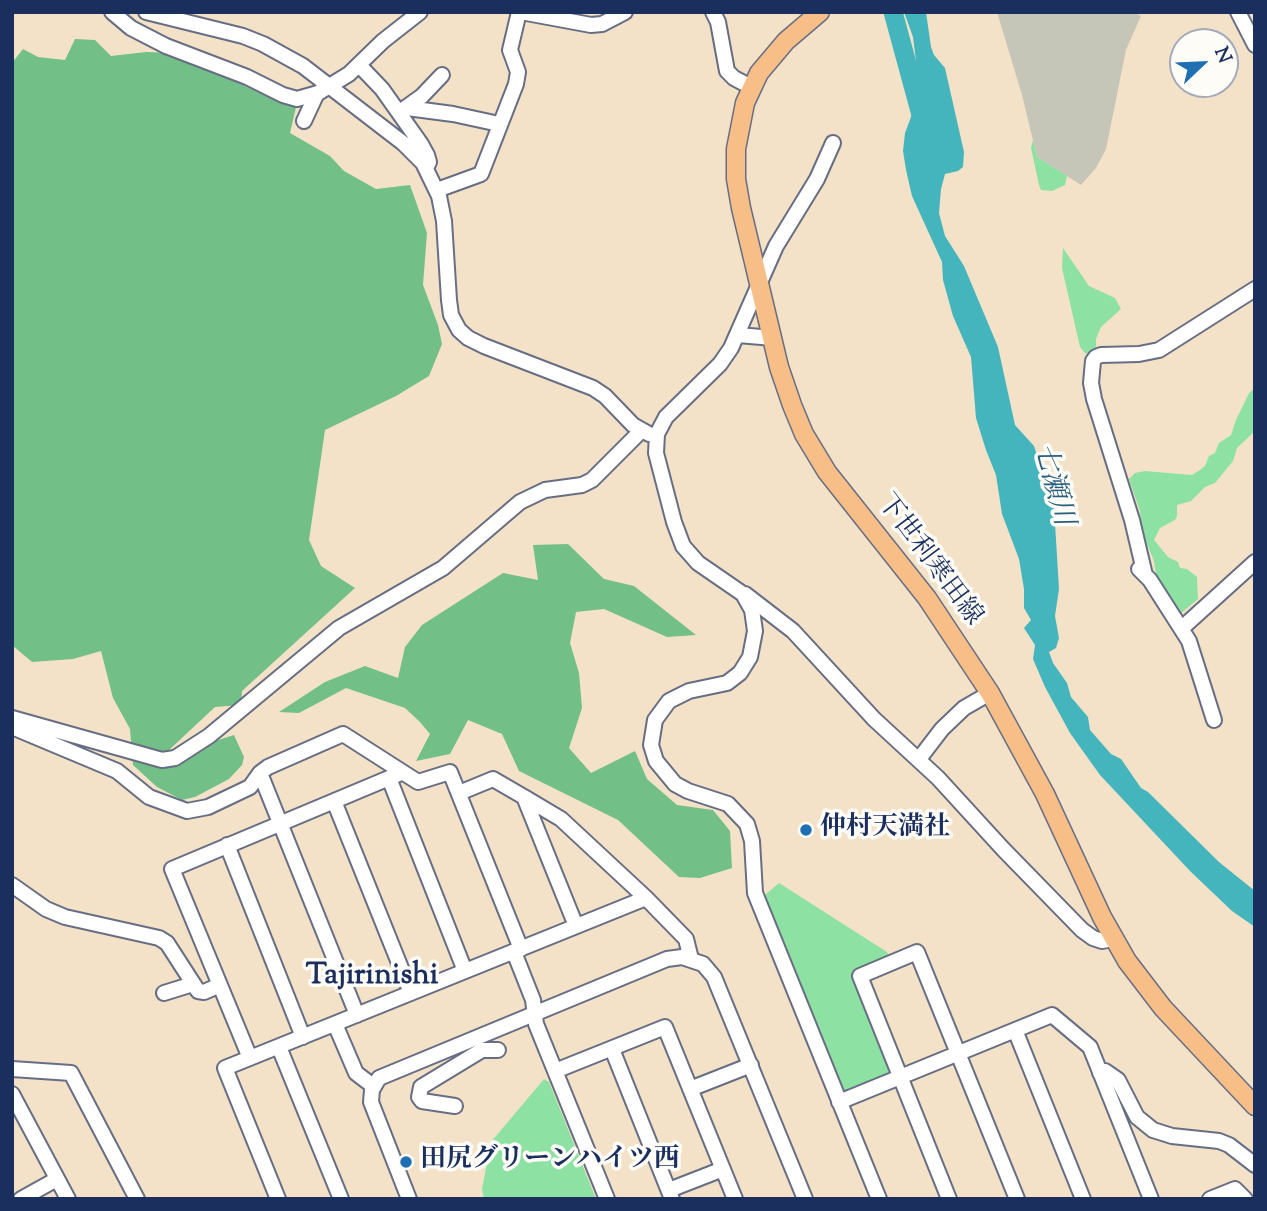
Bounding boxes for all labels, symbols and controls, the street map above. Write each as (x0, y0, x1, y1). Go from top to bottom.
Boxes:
north arrow (1169, 28, 1239, 98)
text: N (1207, 43, 1237, 68)
water label: 七瀬川 (1024, 440, 1078, 530)
street label: 下世利寒田線 (869, 489, 987, 633)
place label: 仲村天満社 (820, 814, 950, 846)
marker: 仲村天満社 (798, 822, 814, 838)
district label: Tajirinishi (306, 960, 438, 996)
place label: 田尻グリーンハイツ西 (420, 1146, 680, 1178)
marker: 田尻グリーンハイツ西 (398, 1154, 414, 1170)

